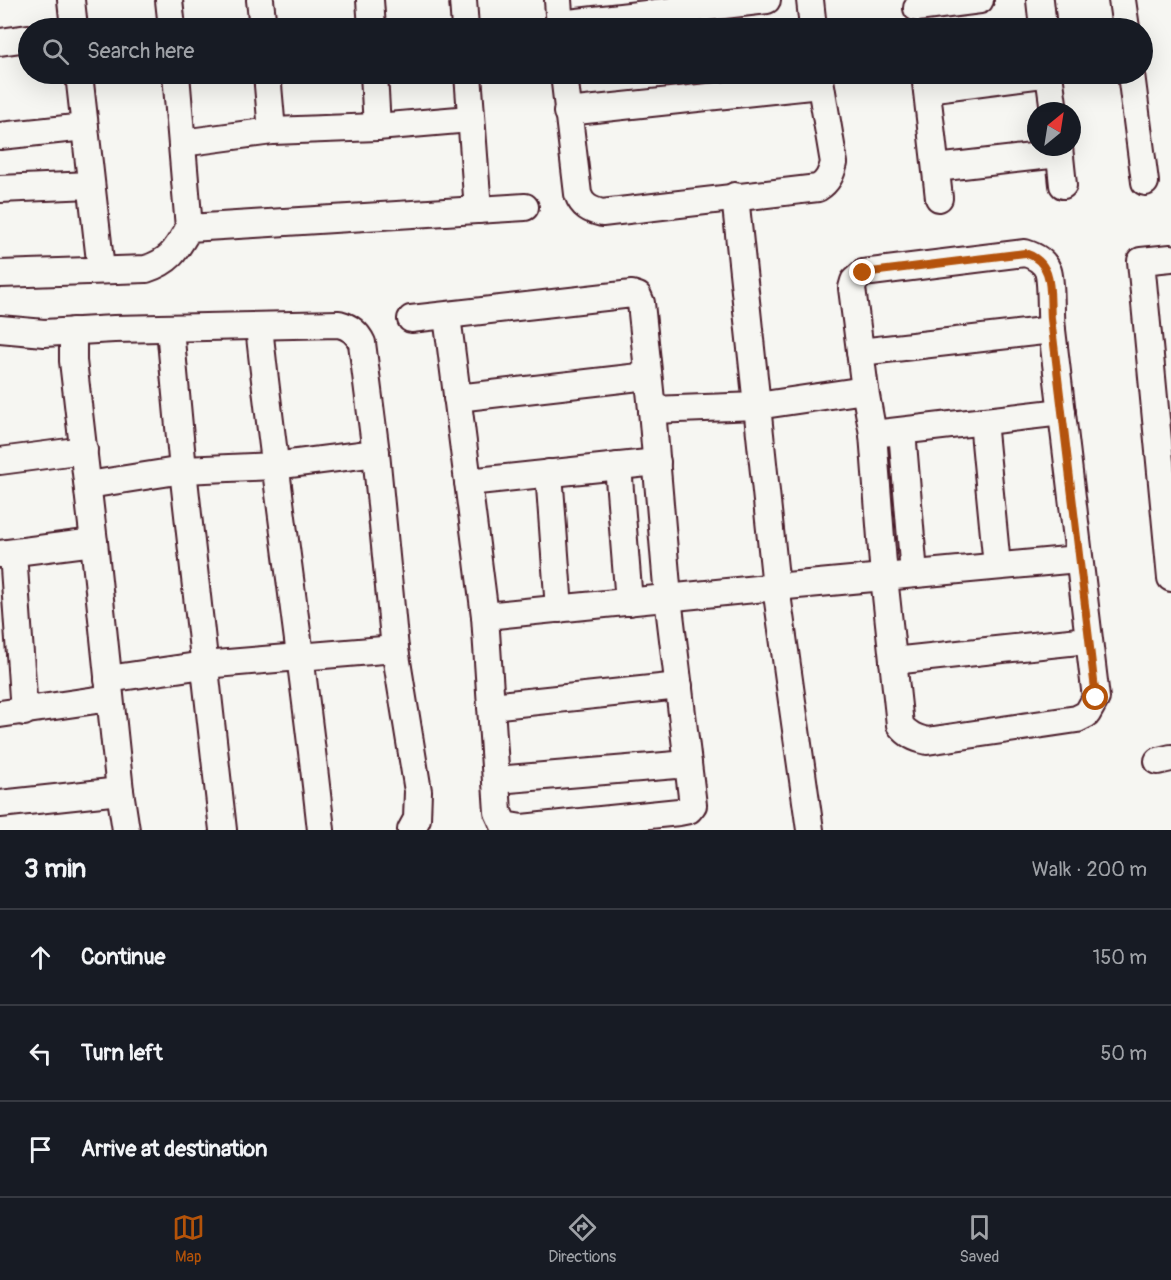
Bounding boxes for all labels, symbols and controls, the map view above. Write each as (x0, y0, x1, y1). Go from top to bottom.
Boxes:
search box (18, 18, 1153, 84)
icon: search (39, 35, 72, 68)
text: Search here (87, 37, 194, 65)
north arrow (1027, 102, 1081, 156)
route end (849, 259, 875, 285)
route start (1082, 684, 1108, 710)
text: 3 min (24, 853, 86, 885)
text: Walk · 200 m (1032, 857, 1147, 882)
icon: ahead (24, 941, 57, 974)
text: Continue (81, 943, 165, 971)
text: 150 m (1093, 945, 1147, 970)
icon: left (24, 1037, 57, 1070)
text: Turn left (81, 1039, 163, 1067)
text: 50 m (1100, 1041, 1147, 1066)
icon: arrive (24, 1133, 57, 1166)
text: Arrive at destination (81, 1135, 267, 1163)
tab: Map (172, 1211, 205, 1267)
tab: Directions (548, 1211, 616, 1267)
tab: Saved (960, 1211, 999, 1267)

